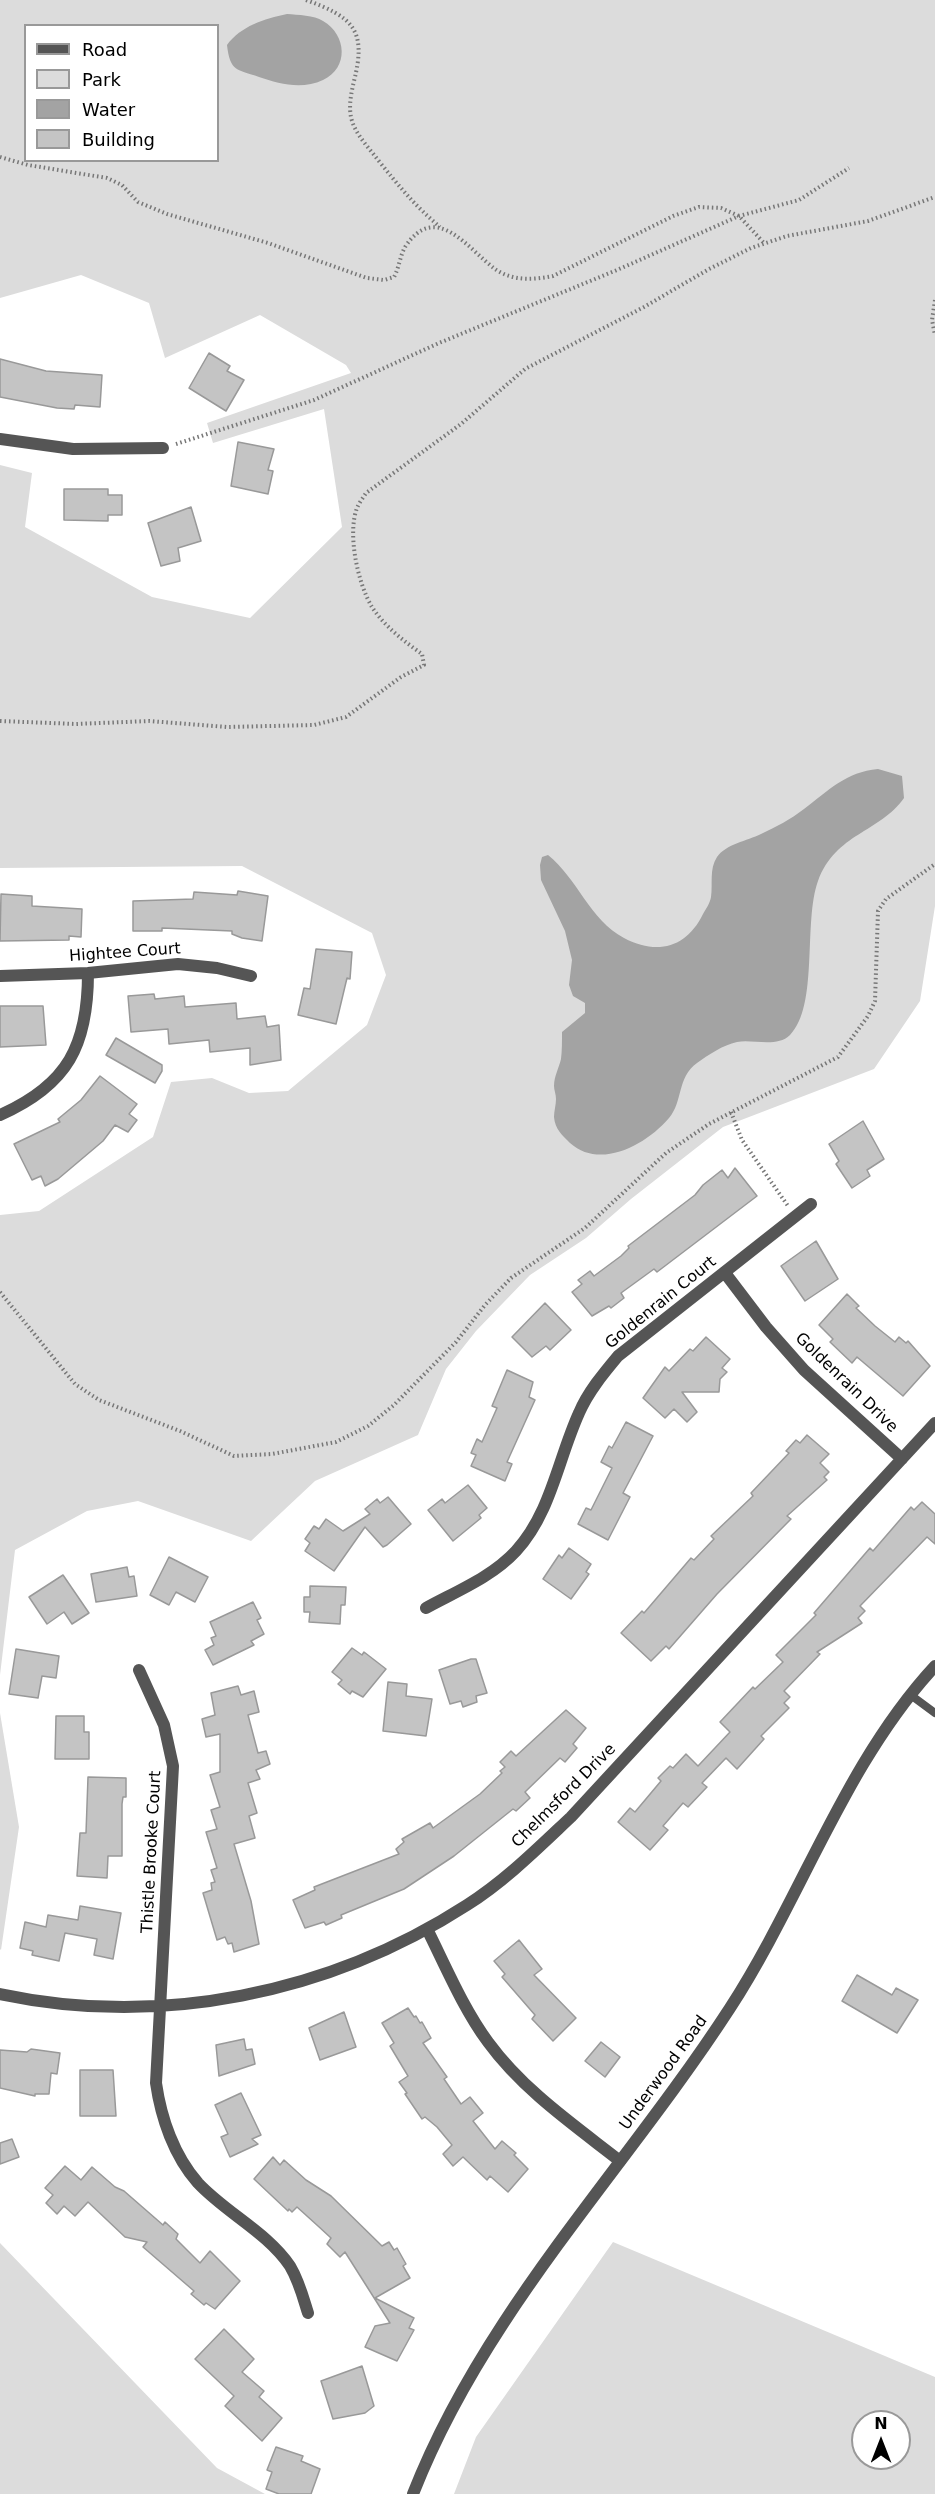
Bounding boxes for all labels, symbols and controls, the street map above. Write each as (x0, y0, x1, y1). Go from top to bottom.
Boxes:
legend (24, 24, 219, 162)
text: Road (82, 39, 127, 60)
text: Park (82, 69, 121, 90)
text: Water (82, 99, 135, 120)
text: Building (82, 129, 155, 150)
street label: Hightee Court (69, 940, 181, 966)
street label: Goldenrain Court (602, 1252, 720, 1354)
street label: Goldenrain Drive (791, 1329, 901, 1437)
street label: Chelmsford Drive (508, 1740, 620, 1852)
street label: Thistle Brooke Court (138, 1770, 166, 1934)
street label: Underwood Road (616, 2012, 712, 2134)
north arrow (851, 2410, 911, 2470)
text: N (874, 2414, 888, 2433)

